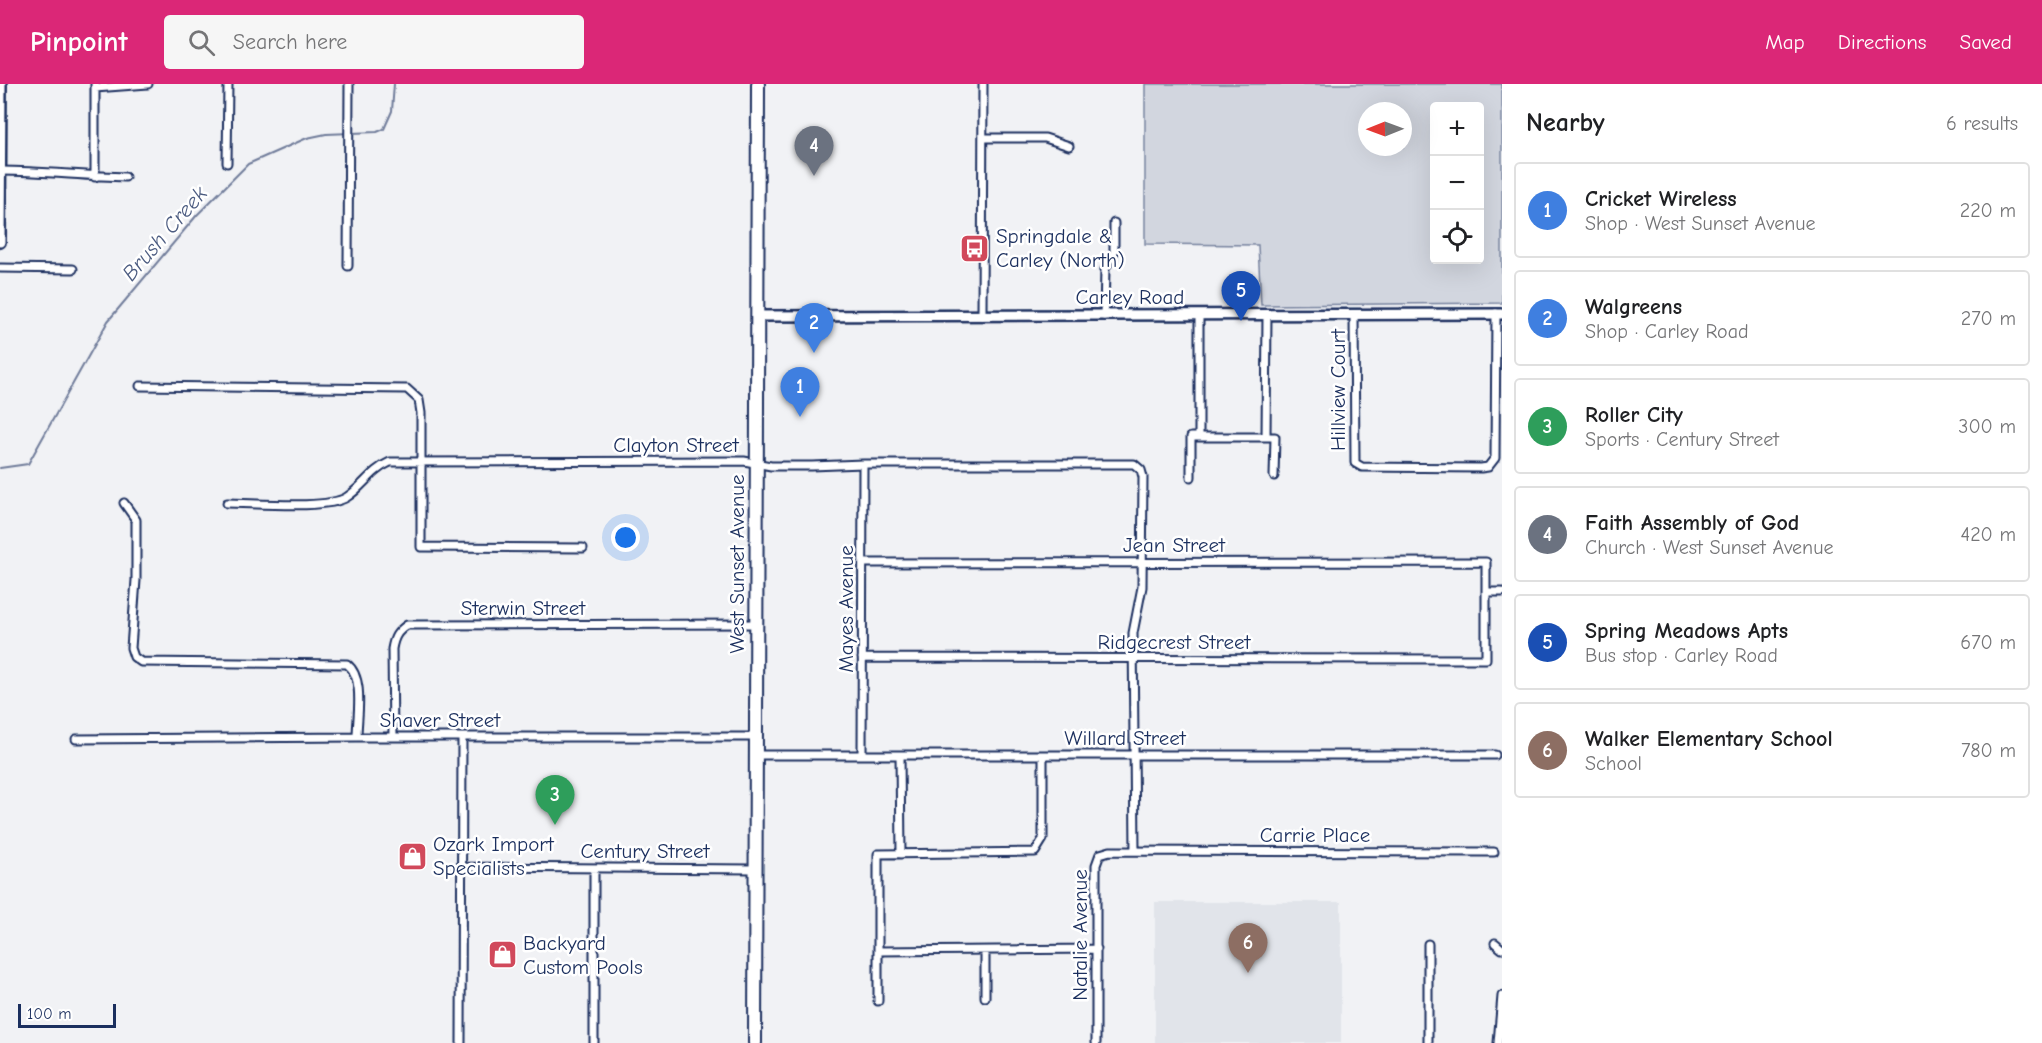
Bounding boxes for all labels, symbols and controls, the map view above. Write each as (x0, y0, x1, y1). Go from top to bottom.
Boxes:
search box (164, 15, 584, 69)
text: Pinpoint (30, 26, 128, 58)
icon: search (185, 26, 218, 59)
text: Search here (233, 29, 347, 55)
text: Map (1765, 30, 1805, 54)
text: Directions (1838, 30, 1927, 54)
text: Saved (1960, 30, 2012, 54)
north arrow (1358, 102, 1412, 156)
map controls (1430, 102, 1484, 264)
button: + (1430, 102, 1484, 156)
text: Nearby (1526, 108, 1605, 138)
text: 6 results (1946, 112, 2018, 135)
pin: 4 (794, 126, 834, 176)
button: − (1430, 156, 1484, 210)
water label: Brush Creek (117, 181, 213, 286)
text: Cricket Wireless (1585, 186, 1737, 212)
text: 1 (1544, 199, 1551, 222)
text: 220 m (1960, 199, 2016, 222)
button: locate (1430, 210, 1484, 264)
text: Shop · West Sunset Avenue (1585, 212, 1815, 235)
place label: Springdale & Carley (North) (996, 224, 1125, 272)
bus stop icon: Springdale & Carley (North) (959, 232, 991, 264)
pin: 5 (1222, 272, 1260, 321)
street label: Carley Road (1076, 285, 1184, 309)
text: Walgreens (1585, 294, 1682, 320)
pin: 2 (794, 304, 834, 353)
text: 2 (1543, 307, 1552, 330)
text: 270 m (1961, 307, 2016, 330)
text: Shop · Carley Road (1585, 320, 1749, 343)
street label: Hillview Court (1326, 328, 1350, 451)
pin: 1 (780, 368, 820, 417)
text: Roller City (1585, 402, 1683, 428)
text: 3 (1543, 415, 1552, 438)
text: 300 m (1958, 415, 2016, 438)
text: Sports · Century Street (1585, 428, 1779, 451)
street label: Clayton Street (613, 433, 740, 457)
street label: West Sunset Avenue (725, 474, 749, 654)
text: Faith Assembly of God (1585, 510, 1799, 536)
your location (611, 523, 640, 552)
text: 4 (1543, 523, 1552, 546)
text: 420 m (1960, 523, 2016, 546)
street label: Jean Street (1123, 533, 1226, 557)
text: Church · West Sunset Avenue (1585, 536, 1833, 559)
street label: Mayes Avenue (834, 545, 858, 673)
street label: Sterwin Street (461, 596, 586, 620)
text: Spring Meadows Apts (1585, 618, 1788, 644)
street label: Ridgecrest Street (1098, 630, 1251, 654)
text: 5 (1542, 631, 1553, 654)
text: 670 m (1960, 631, 2016, 654)
text: Bus stop · Carley Road (1585, 644, 1778, 667)
street label: Shaver Street (380, 708, 501, 732)
street label: Willard Street (1064, 726, 1187, 750)
text: Walker Elementary School (1585, 726, 1833, 752)
text: 6 (1542, 739, 1553, 762)
text: 780 m (1961, 739, 2016, 762)
text: School (1585, 752, 1642, 775)
pin: 3 (536, 776, 574, 825)
street label: Carrie Place (1260, 823, 1370, 847)
place label: Ozark Import Specialists (433, 832, 555, 880)
street label: Century Street (580, 839, 711, 863)
shop icon: Ozark Import Specialists (396, 840, 428, 872)
street label: Natalie Avenue (1068, 869, 1092, 1001)
pin: 6 (1228, 924, 1268, 973)
place label: Backyard Custom Pools (523, 931, 643, 979)
shop icon: Backyard Custom Pools (486, 939, 518, 971)
scale bar (18, 1001, 116, 1028)
text: 100 m (27, 1005, 71, 1023)

